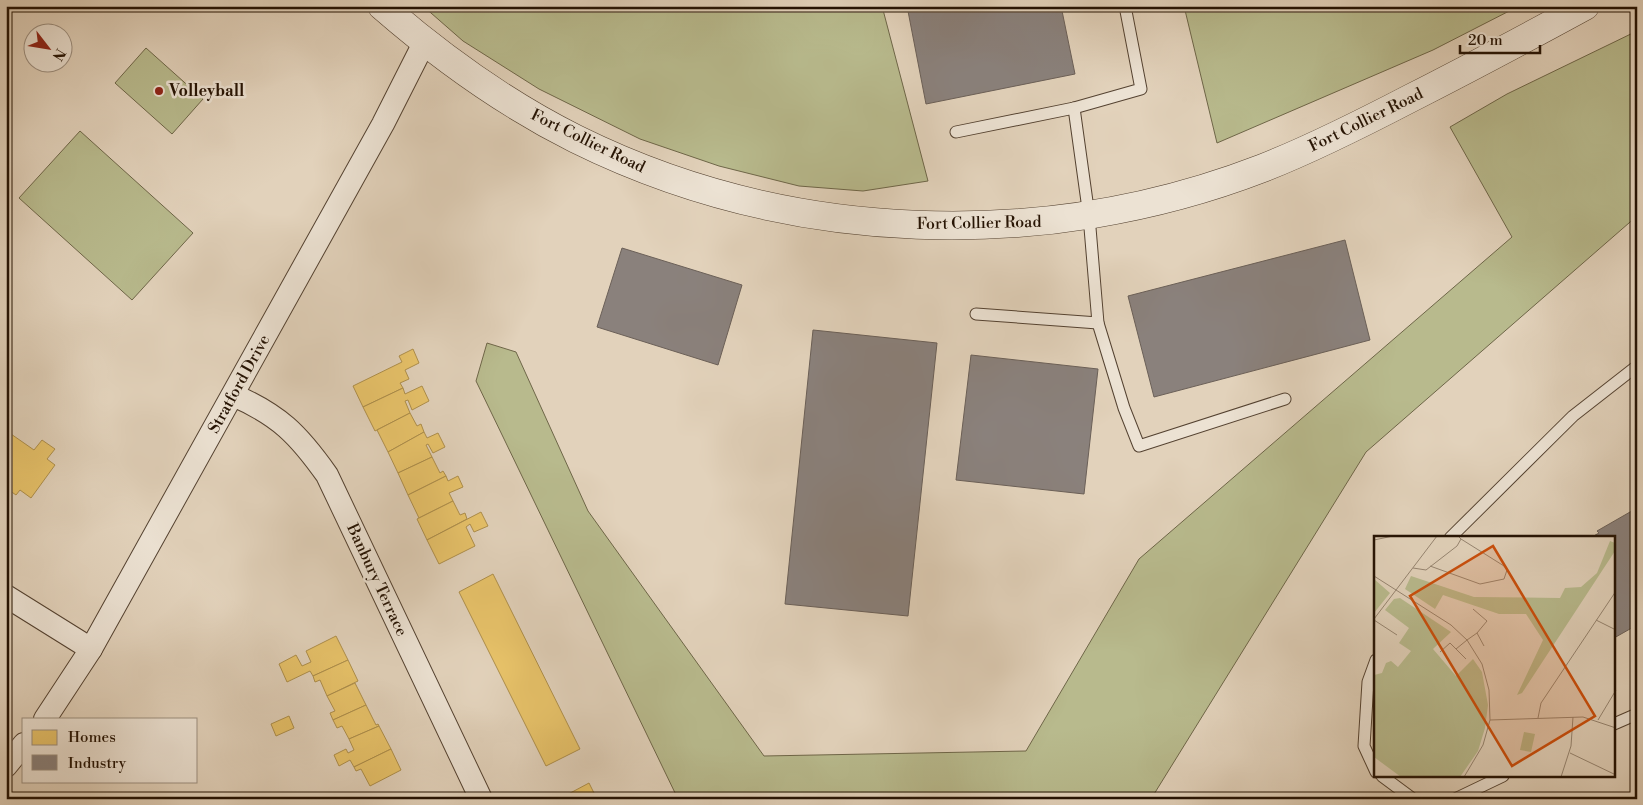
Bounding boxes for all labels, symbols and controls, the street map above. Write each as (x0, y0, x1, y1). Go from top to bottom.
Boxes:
north arrow (22, 22, 72, 72)
scale bar (1460, 22, 1540, 54)
text: 20 m (1468, 31, 1503, 50)
text: N (48, 45, 69, 64)
place label: Volleyball (168, 81, 245, 101)
street label: Fort Collier Road (1306, 84, 1426, 156)
marker: Volleyball (153, 85, 165, 97)
street label: Fort Collier Road (528, 105, 648, 177)
street label: Fort Collier Road (916, 212, 1042, 234)
street label: Stratford Drive (204, 331, 274, 437)
street label: Banbury Terrace (342, 520, 412, 639)
inset map (1374, 536, 1616, 778)
legend (22, 718, 198, 782)
text: Homes (68, 728, 116, 747)
text: Industry (68, 754, 127, 773)

